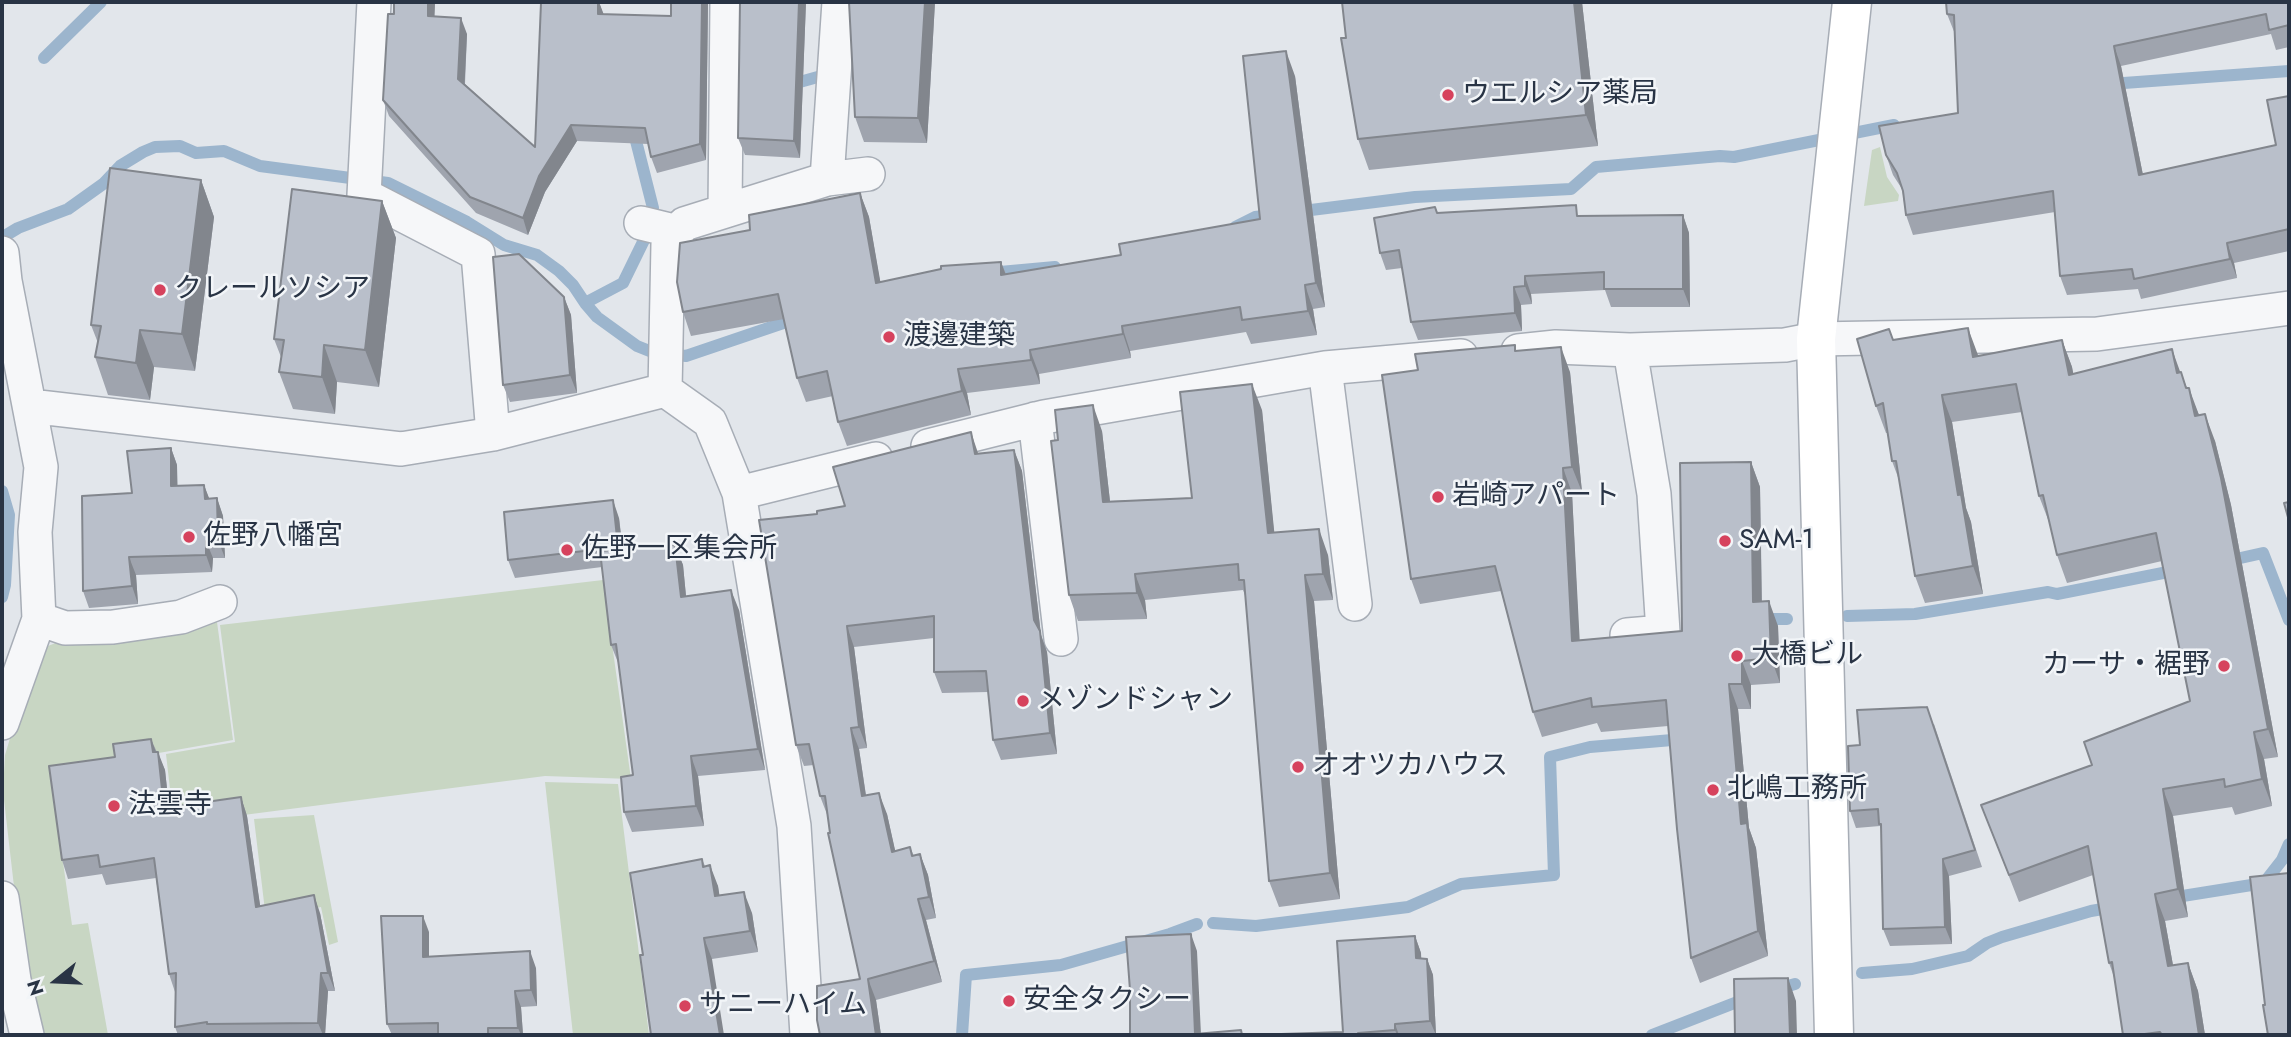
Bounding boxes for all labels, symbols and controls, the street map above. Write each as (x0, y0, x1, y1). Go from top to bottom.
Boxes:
place label: ウエルシア薬局 (1462, 78, 1658, 112)
marker: ウエルシア薬局 (1440, 87, 1456, 103)
place label: クレールソシア (174, 273, 370, 307)
marker: クレールソシア (152, 282, 168, 298)
place label: 渡邊建築 (903, 320, 1015, 354)
marker: 渡邊建築 (881, 329, 897, 345)
place label: 岩崎アパート (1452, 480, 1620, 514)
marker: 岩崎アパート (1430, 489, 1446, 505)
place label: 佐野八幡宮 (203, 520, 343, 554)
place label: SAM-1 (1739, 524, 1814, 558)
marker: 佐野八幡宮 (181, 529, 197, 545)
place label: 佐野一区集会所 (581, 533, 777, 567)
marker: SAM-1 (1717, 533, 1733, 549)
marker: 佐野一区集会所 (559, 542, 575, 558)
place label: 大橋ビル (1751, 639, 1863, 673)
marker: 大橋ビル (1729, 648, 1745, 664)
place label: カーサ・裾野 (2042, 649, 2210, 683)
marker: カーサ・裾野 (2216, 658, 2232, 674)
place label: メゾンドシャン (1037, 684, 1233, 718)
marker: メゾンドシャン (1015, 693, 1031, 709)
place label: オオツカハウス (1312, 750, 1508, 784)
marker: オオツカハウス (1290, 759, 1306, 775)
place label: 北嶋工務所 (1727, 773, 1867, 807)
marker: 北嶋工務所 (1705, 782, 1721, 798)
place label: 法雲寺 (128, 789, 212, 823)
marker: 法雲寺 (106, 798, 122, 814)
north arrow (21, 946, 91, 1016)
text: N (20, 976, 51, 999)
place label: 安全タクシー (1023, 984, 1191, 1018)
place label: サニーハイム (699, 989, 867, 1023)
marker: 安全タクシー (1001, 993, 1017, 1009)
marker: サニーハイム (677, 998, 693, 1014)

